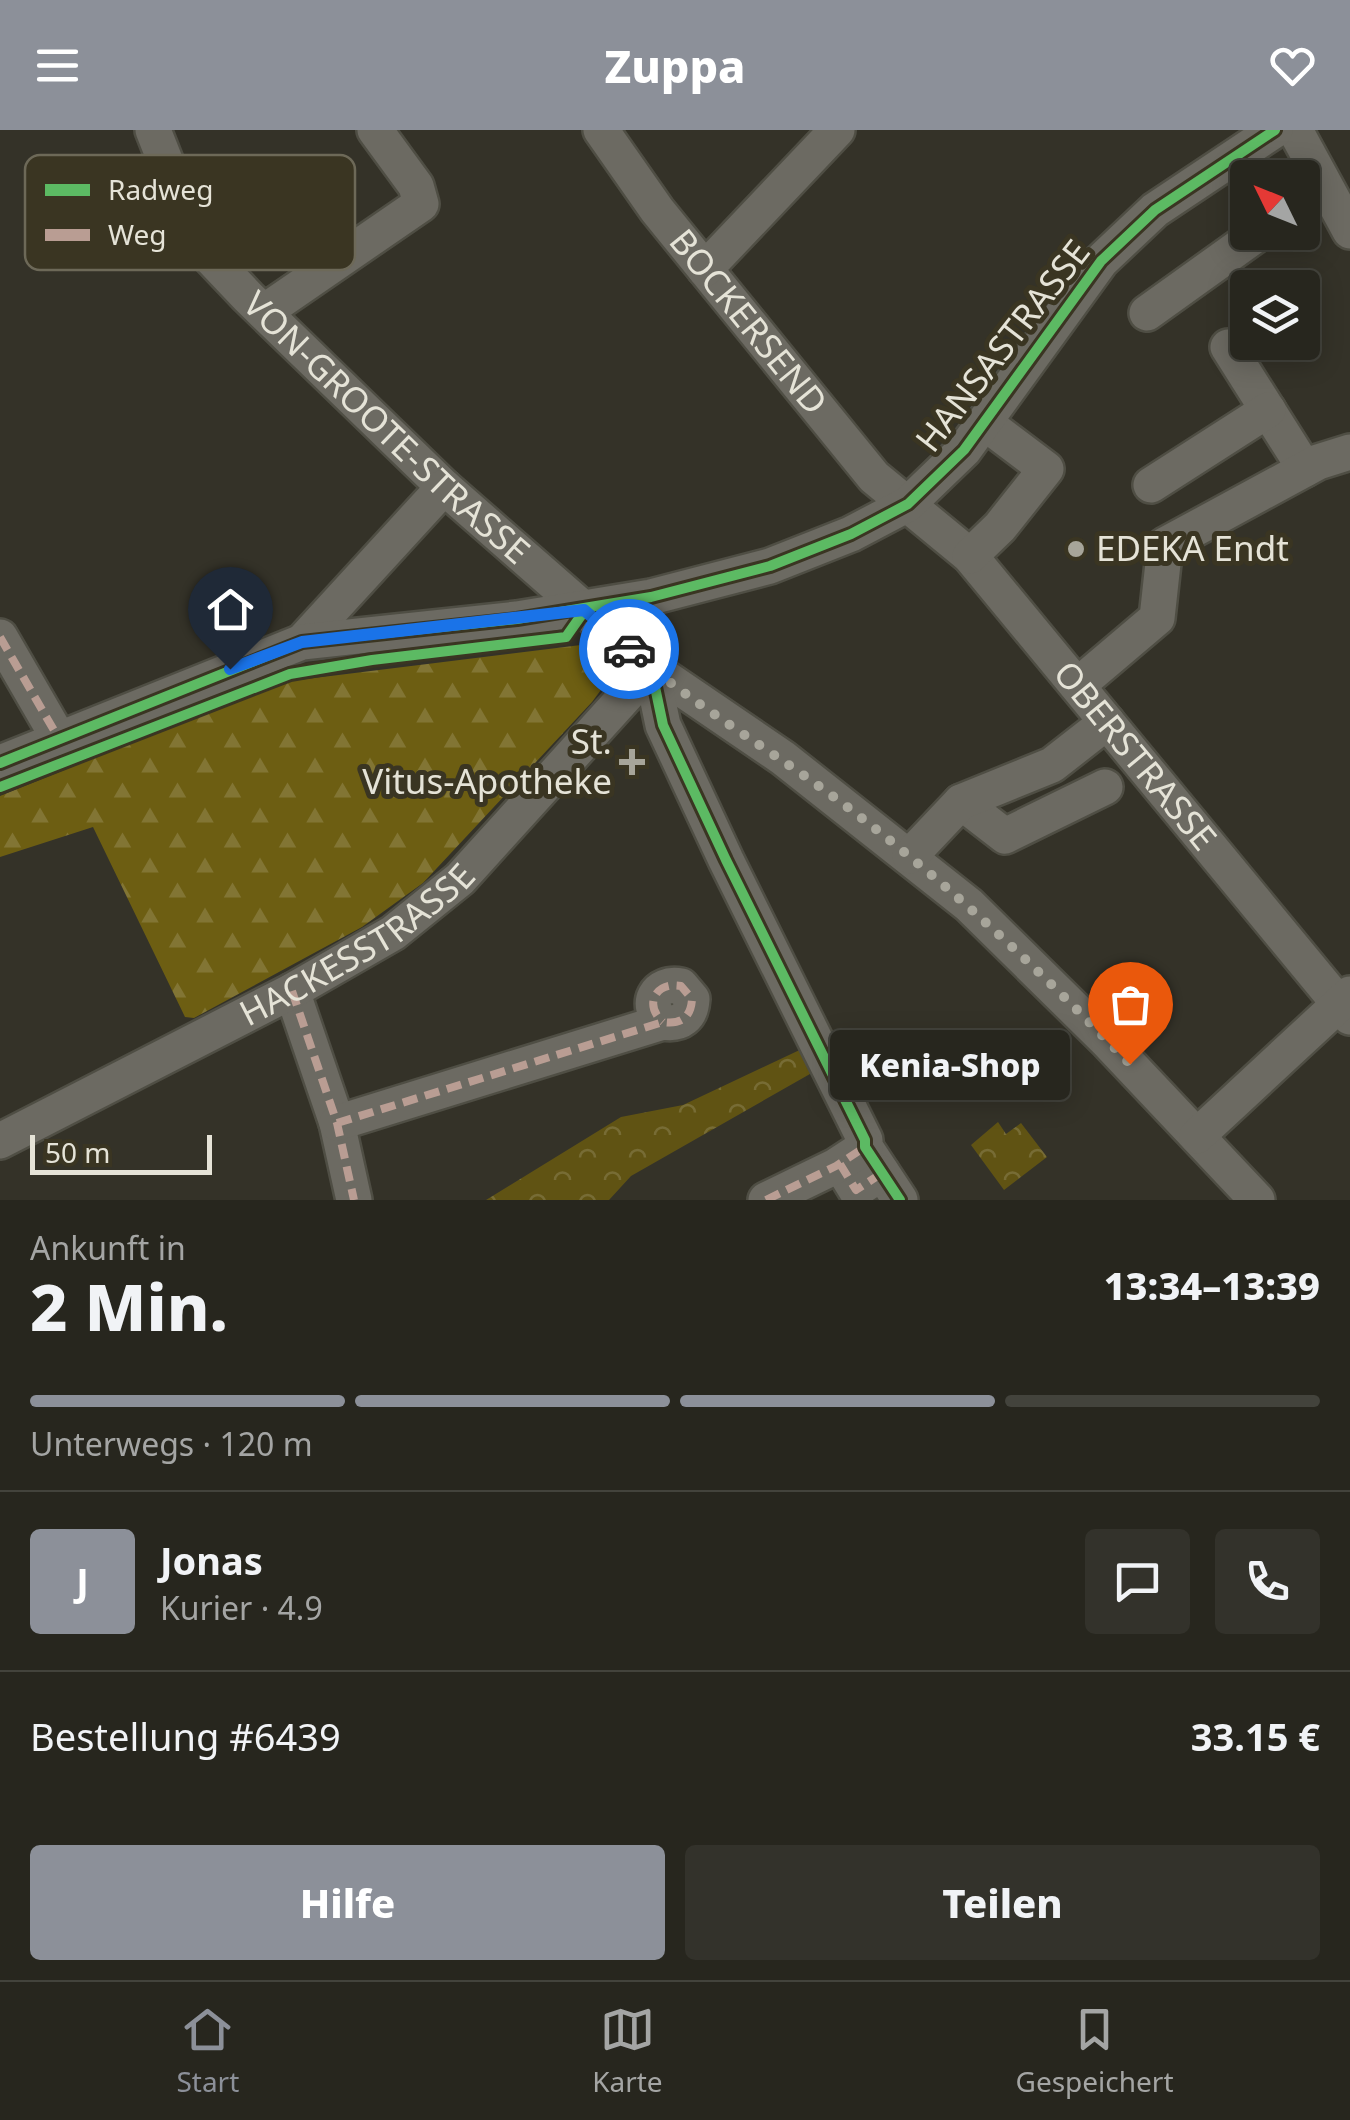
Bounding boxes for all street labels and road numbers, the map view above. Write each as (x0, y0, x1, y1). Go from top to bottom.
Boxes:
street label: BOCKERSEND (660, 219, 839, 424)
street label: HANSASTRASSE (904, 229, 1100, 461)
street label: VON-GROOTE-STRASSE (234, 280, 541, 574)
street label: OBERSTRASSE (1044, 650, 1228, 859)
street label: HACKESSTRASSE (231, 853, 485, 1036)

